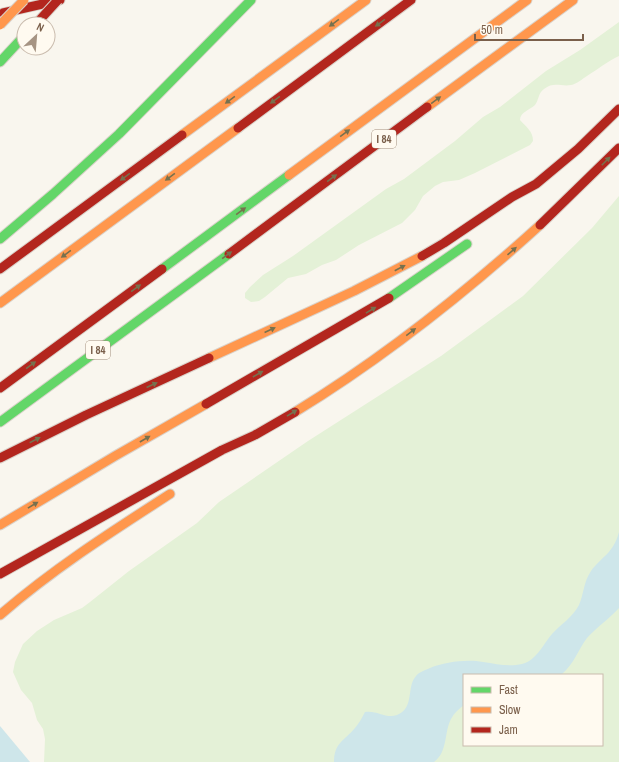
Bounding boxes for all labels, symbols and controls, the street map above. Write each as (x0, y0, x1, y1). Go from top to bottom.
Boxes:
north arrow (16, 16, 56, 56)
scale bar (475, 16, 583, 42)
text: N (34, 19, 46, 35)
one-way arrow (329, 19, 340, 27)
one-way arrow (374, 19, 385, 27)
text: 50 m (481, 22, 503, 38)
one-way arrow (224, 96, 235, 104)
one-way arrow (269, 96, 280, 104)
one-way arrow (431, 96, 442, 105)
one-way arrow (340, 129, 351, 138)
road number: I 84 (372, 130, 396, 148)
one-way arrow (601, 156, 611, 166)
one-way arrow (120, 173, 130, 181)
one-way arrow (165, 173, 176, 181)
one-way arrow (326, 173, 337, 182)
one-way arrow (235, 206, 246, 215)
one-way arrow (506, 246, 517, 255)
one-way arrow (60, 250, 71, 259)
one-way arrow (222, 251, 232, 259)
one-way arrow (394, 265, 406, 271)
one-way arrow (131, 284, 141, 292)
one-way arrow (365, 306, 377, 313)
one-way arrow (264, 327, 276, 333)
one-way arrow (405, 328, 416, 336)
road number: I 84 (86, 341, 110, 359)
one-way arrow (26, 361, 37, 369)
one-way arrow (252, 371, 264, 378)
one-way arrow (146, 382, 158, 388)
one-way arrow (287, 409, 297, 417)
one-way arrow (139, 436, 151, 443)
one-way arrow (29, 437, 40, 443)
one-way arrow (27, 501, 39, 508)
legend (463, 674, 603, 746)
text: Fast (499, 682, 518, 698)
text: Slow (499, 702, 521, 718)
text: Jam (499, 722, 518, 738)

